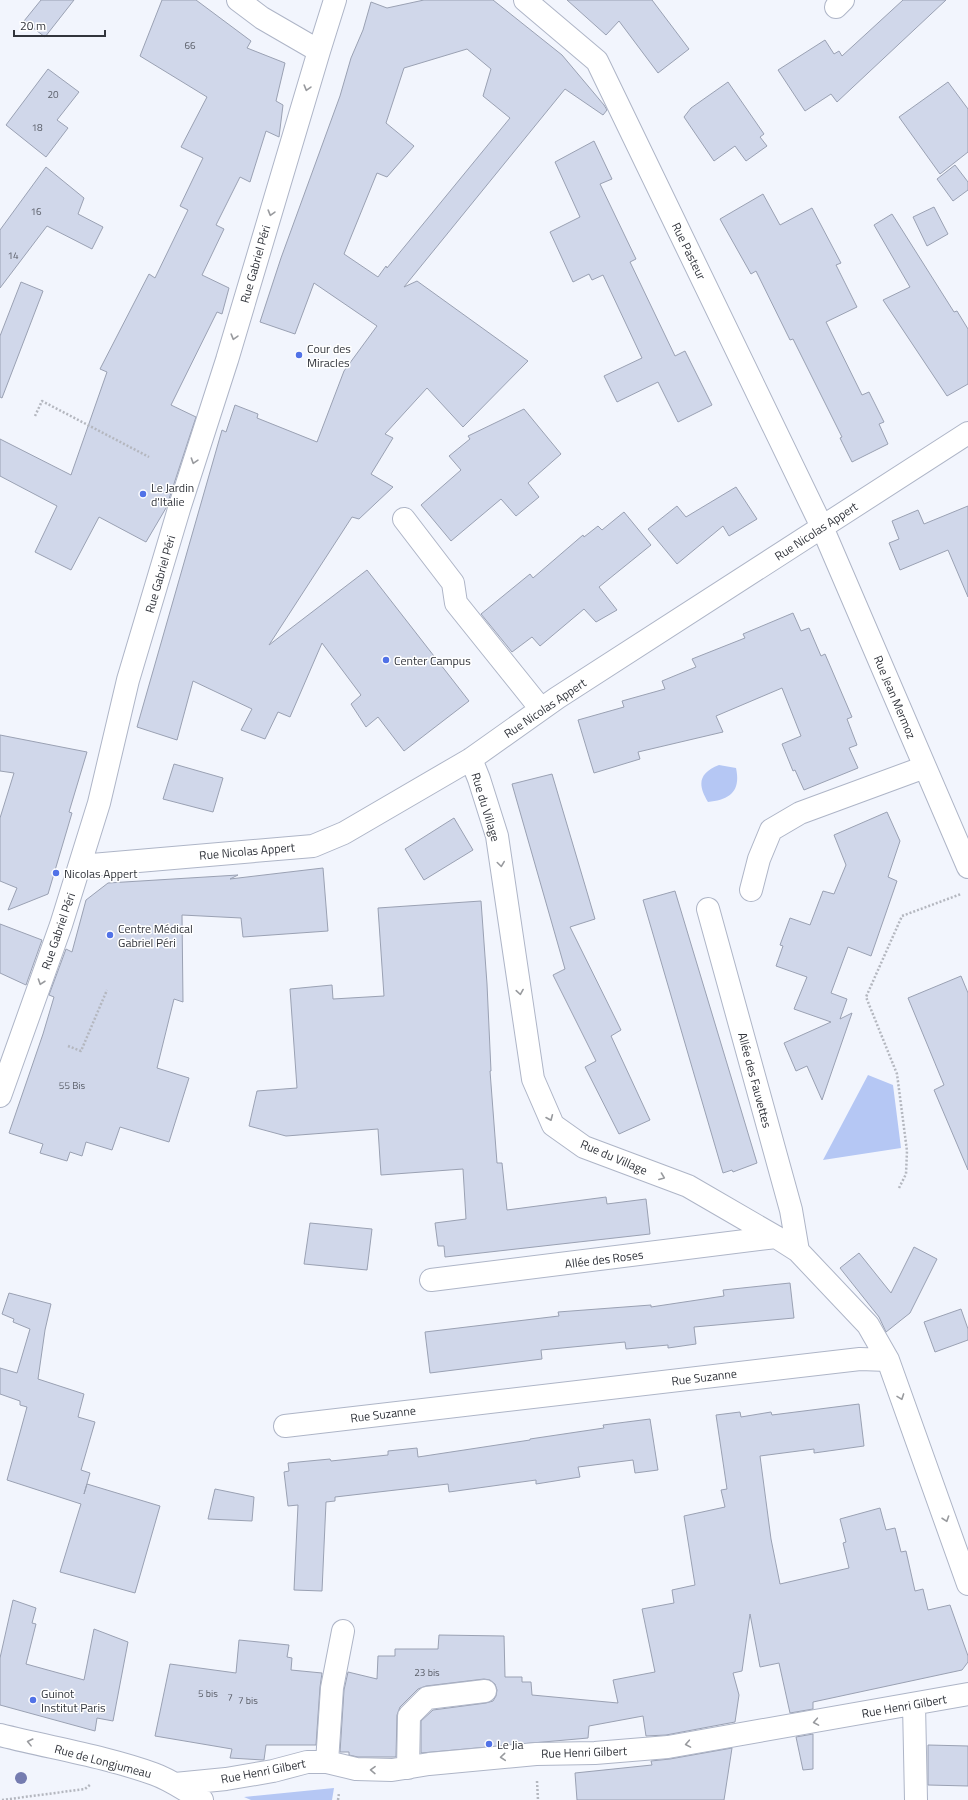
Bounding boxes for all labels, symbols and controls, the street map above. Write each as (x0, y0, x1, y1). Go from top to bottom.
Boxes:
scale bar (14, 12, 105, 38)
text: 20 m (20, 16, 46, 35)
house number: 66 (184, 38, 196, 53)
one-way arrow (303, 84, 312, 91)
house number: 20 (47, 87, 59, 102)
house number: 18 (31, 120, 43, 135)
house number: 16 (30, 204, 42, 219)
one-way arrow (267, 209, 276, 216)
street label: Rue Pasteur (667, 219, 711, 283)
street label: Rue Gabriel Péri (235, 223, 275, 305)
house number: 14 (7, 248, 19, 263)
one-way arrow (230, 334, 239, 341)
place label: Cour des Miracles (307, 339, 351, 372)
marker: Cour des Miracles (294, 350, 304, 360)
one-way arrow (190, 458, 199, 465)
place label: Le Jardin d'Italie (151, 478, 194, 511)
marker: Le Jardin d'Italie (138, 489, 148, 499)
street label: Rue Nicolas Appert (771, 496, 862, 565)
street label: Rue Gabriel Péri (140, 533, 180, 615)
place label: Center Campus (394, 651, 471, 670)
street label: Rue Jean Mermoz (869, 652, 921, 742)
marker: Center Campus (381, 655, 391, 665)
street label: Rue Nicolas Appert (500, 673, 591, 743)
street label: Rue du Village (467, 770, 505, 844)
street label: Rue Nicolas Appert (198, 837, 296, 865)
one-way arrow (496, 860, 505, 867)
place label: Nicolas Appert (64, 864, 138, 883)
marker: Nicolas Appert (51, 868, 61, 878)
street label: Rue Gabriel Péri (36, 890, 80, 972)
place label: Centre Médical Gabriel Péri (118, 919, 193, 952)
marker: Centre Médical Gabriel Péri (105, 930, 115, 940)
one-way arrow (37, 979, 45, 986)
one-way arrow (515, 989, 524, 995)
street label: Allée des Fauvettes (733, 1030, 777, 1130)
house number: 55 Bis (59, 1078, 86, 1093)
one-way arrow (545, 1114, 553, 1121)
street label: Rue du Village (578, 1134, 650, 1180)
one-way arrow (659, 1172, 666, 1180)
street label: Allée des Roses (564, 1245, 645, 1273)
street label: Rue Suzanne (670, 1364, 738, 1390)
one-way arrow (897, 1394, 905, 1401)
street label: Rue Suzanne (349, 1401, 417, 1427)
one-way arrow (941, 1516, 949, 1523)
house number: 23 bis (414, 1665, 440, 1680)
place label: Guinot Institut Paris (41, 1684, 106, 1717)
house number: 5 bis (198, 1686, 218, 1701)
street label: Rue Henri Gilbert (860, 1689, 949, 1723)
house number: 7 (227, 1690, 233, 1705)
house number: 7 bis (238, 1693, 258, 1708)
marker: Guinot Institut Paris (28, 1695, 38, 1705)
one-way arrow (813, 1717, 819, 1725)
place label: Le Jia (497, 1735, 524, 1754)
one-way arrow (27, 1739, 34, 1747)
street label: Rue de Longjumeau (52, 1739, 154, 1783)
marker: Le Jia (484, 1739, 494, 1749)
one-way arrow (685, 1739, 691, 1747)
street label: Rue Henri Gilbert (541, 1741, 628, 1763)
one-way arrow (500, 1752, 506, 1761)
street label: Rue Henri Gilbert (219, 1753, 308, 1789)
one-way arrow (370, 1766, 376, 1774)

